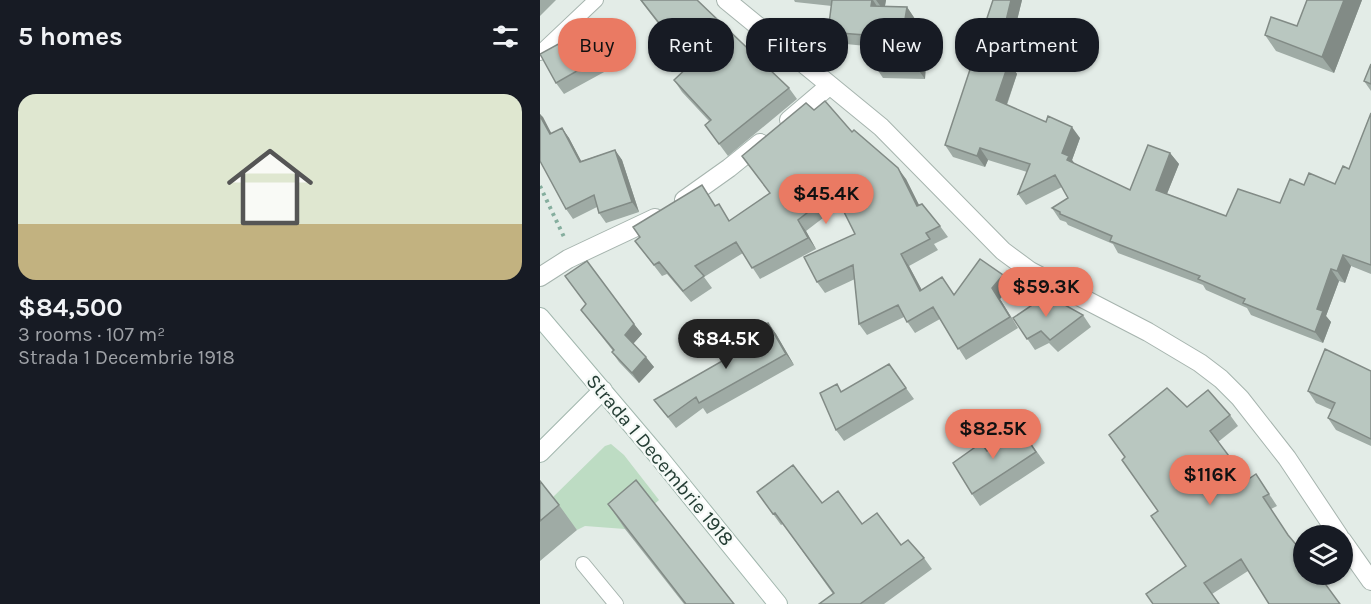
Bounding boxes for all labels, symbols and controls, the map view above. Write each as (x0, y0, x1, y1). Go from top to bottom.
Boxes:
chip: Buy (558, 18, 636, 72)
chip: Rent (648, 18, 734, 72)
chip: Filters (746, 18, 848, 72)
chip: New (860, 18, 943, 72)
chip: Apartment (955, 18, 1099, 72)
icon: filters (489, 20, 522, 53)
text: 5 homes (18, 21, 123, 52)
icon: home (216, 133, 324, 241)
pin: $45.4K (777, 174, 875, 225)
text: $45.4K (793, 182, 859, 205)
pin: $59.3K (997, 267, 1095, 318)
text: $59.3K (1012, 275, 1080, 298)
text: $84,500 (18, 292, 123, 323)
pin: $84.5K (677, 319, 775, 370)
text: 3 rooms · 107 m² (18, 323, 165, 346)
text: $84.5K (692, 327, 760, 350)
text: Strada 1 Decembrie 1918 (18, 346, 235, 369)
street label: Strada 1 Decembrie 1918 (582, 370, 738, 550)
pin: $82.5K (944, 409, 1042, 460)
text: $82.5K (959, 417, 1027, 440)
pin: $116K (1168, 455, 1252, 506)
text: $116K (1183, 463, 1237, 486)
map controls (1293, 525, 1353, 585)
button: layers (1293, 525, 1353, 585)

